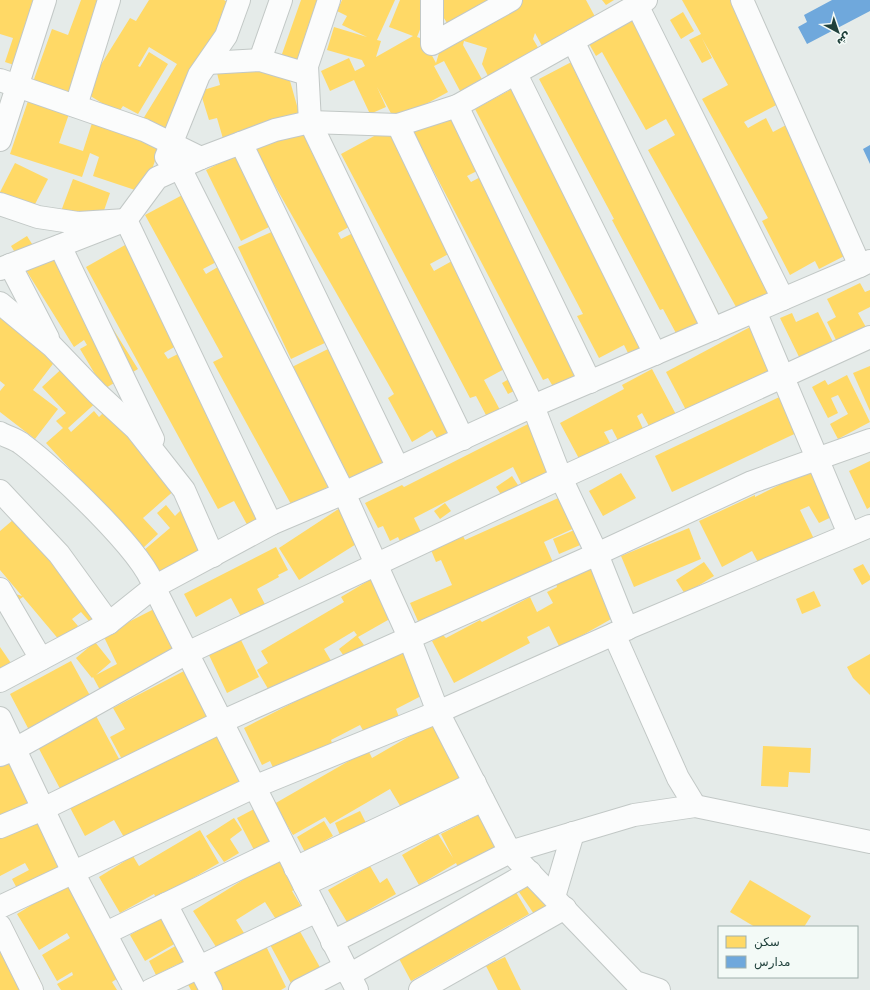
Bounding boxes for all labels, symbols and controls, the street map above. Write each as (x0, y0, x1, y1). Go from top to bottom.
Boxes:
north arrow (818, 12, 858, 52)
text: ش (834, 29, 854, 49)
legend (718, 926, 858, 978)
text: سكن (754, 935, 780, 950)
text: مدارس (754, 955, 791, 970)

